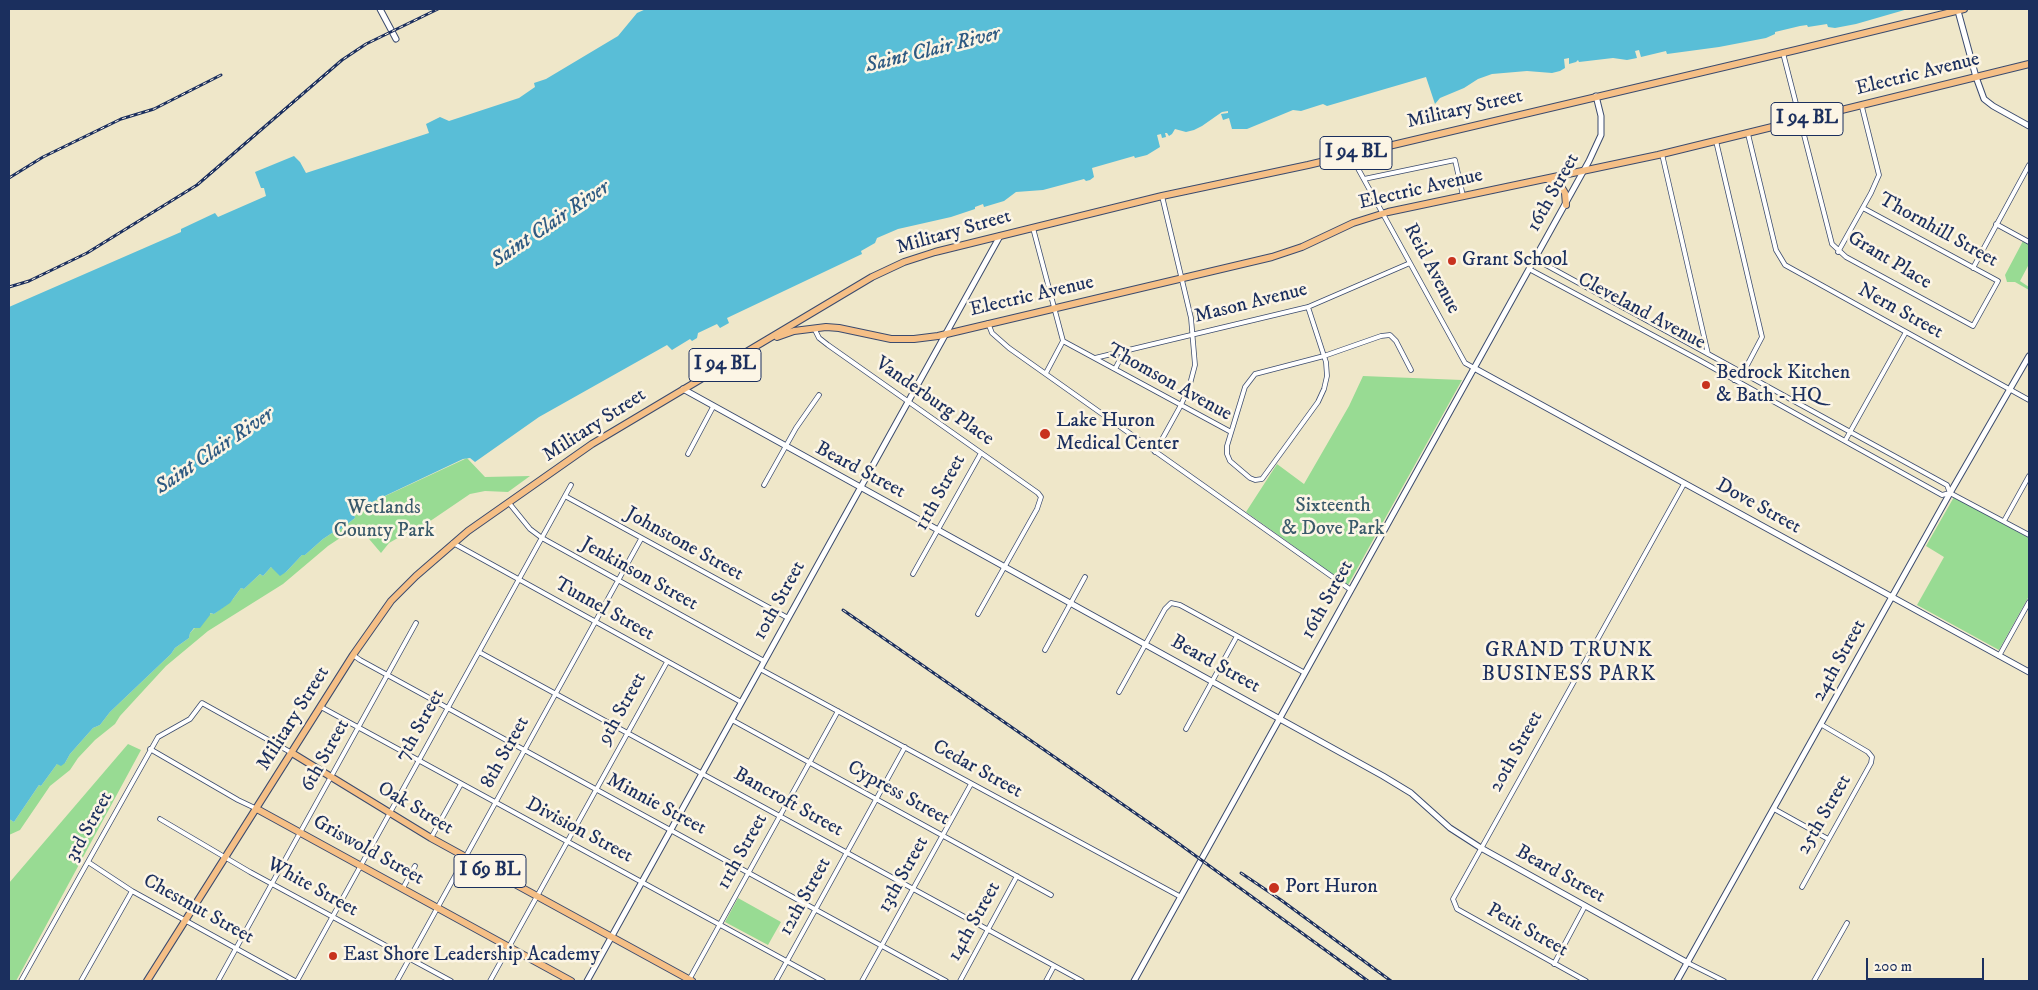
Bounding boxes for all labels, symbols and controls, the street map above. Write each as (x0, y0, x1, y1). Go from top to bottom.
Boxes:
water label: Saint Clair River (863, 22, 1003, 80)
street label: Electric Avenue (1854, 48, 1982, 102)
street label: Military Street (1405, 85, 1525, 135)
road number: I 94 BL (1771, 102, 1843, 136)
road number: I 94 BL (1320, 136, 1392, 170)
street label: 16th Street (1523, 150, 1585, 236)
street label: Electric Avenue (1357, 164, 1485, 216)
water label: Saint Clair River (487, 176, 615, 274)
street label: Thornhill Street (1874, 188, 2002, 274)
street label: Military Street (894, 205, 1014, 261)
street label: Reid Avenue (1397, 220, 1465, 318)
street label: Grant Place (1843, 227, 1935, 295)
place label: Grant School (1462, 249, 1568, 273)
marker: Grant School (1446, 255, 1458, 267)
street label: Cleveland Avenue (1573, 268, 1709, 356)
street label: Electric Avenue (968, 271, 1096, 323)
street label: Mason Avenue (1192, 278, 1310, 330)
street label: Nern Street (1853, 279, 1947, 345)
street label: Thomson Avenue (1102, 339, 1236, 427)
road number: I 94 BL (689, 348, 761, 382)
street label: Vanderburg Place (870, 352, 998, 452)
place label: Bedrock Kitchen & Bath - HQ (1716, 362, 1850, 409)
marker: Bedrock Kitchen & Bath - HQ (1700, 379, 1712, 391)
street label: Military Street (539, 384, 651, 468)
water label: Saint Clair River (151, 403, 279, 501)
place label: Lake Huron Medical Center (1056, 410, 1179, 457)
marker: Lake Huron Medical Center (1038, 427, 1052, 441)
street label: Beard Street (811, 437, 909, 505)
street label: 11th Street (910, 451, 972, 535)
street label: Dove Street (1711, 474, 1805, 540)
park label: Sixteenth & Dove Park (1282, 495, 1384, 542)
park label: Wetlands County Park (334, 497, 434, 544)
street label: Johnstone Street (621, 503, 747, 587)
street label: Jenkinson Street (576, 533, 702, 617)
street label: 10th Street (749, 557, 811, 645)
street label: 16th Street (1297, 557, 1359, 643)
street label: Tunnel Street (550, 573, 658, 647)
street label: 24th Street (1808, 616, 1872, 706)
street label: Beard Street (1166, 631, 1264, 699)
district label: GRAND TRUNK BUSINESS PARK (1480, 639, 1658, 689)
street label: Military Street (253, 663, 335, 775)
street label: 9th Street (593, 669, 653, 749)
street label: 7th Street (391, 686, 451, 766)
street label: 20th Street (1485, 707, 1549, 797)
street label: 8th Street (476, 713, 536, 793)
street label: 6th Street (296, 716, 356, 796)
street label: Cedar Street (928, 735, 1026, 805)
street label: Cypress Street (843, 756, 953, 832)
street label: Bancroft Street (729, 763, 847, 843)
street label: Minnie Street (602, 769, 710, 841)
street label: 25th Street (1793, 771, 1857, 859)
street label: Oak Street (373, 777, 457, 841)
street label: 3rd Street (61, 788, 119, 866)
street label: Division Street (521, 793, 637, 869)
street label: 11th Street (712, 810, 774, 894)
street label: Griswold Street (308, 811, 428, 891)
street label: 13th Street (873, 833, 935, 917)
street label: Beard Street (1511, 841, 1609, 909)
street label: White Street (262, 853, 362, 923)
road number: I 69 BL (454, 854, 526, 888)
street label: 12th Street (775, 854, 837, 940)
street label: Chestnut Street (138, 870, 258, 950)
place label: Port Huron (1285, 876, 1378, 900)
street label: 14th Street (943, 878, 1007, 966)
marker: Port Huron (1267, 881, 1281, 895)
street label: Petit Street (1482, 899, 1572, 963)
place label: East Shore Leadership Academy (343, 944, 600, 968)
scale bar (1868, 948, 1986, 980)
marker: East Shore Leadership Academy (327, 950, 339, 962)
text: 200 m (1874, 957, 1912, 976)

